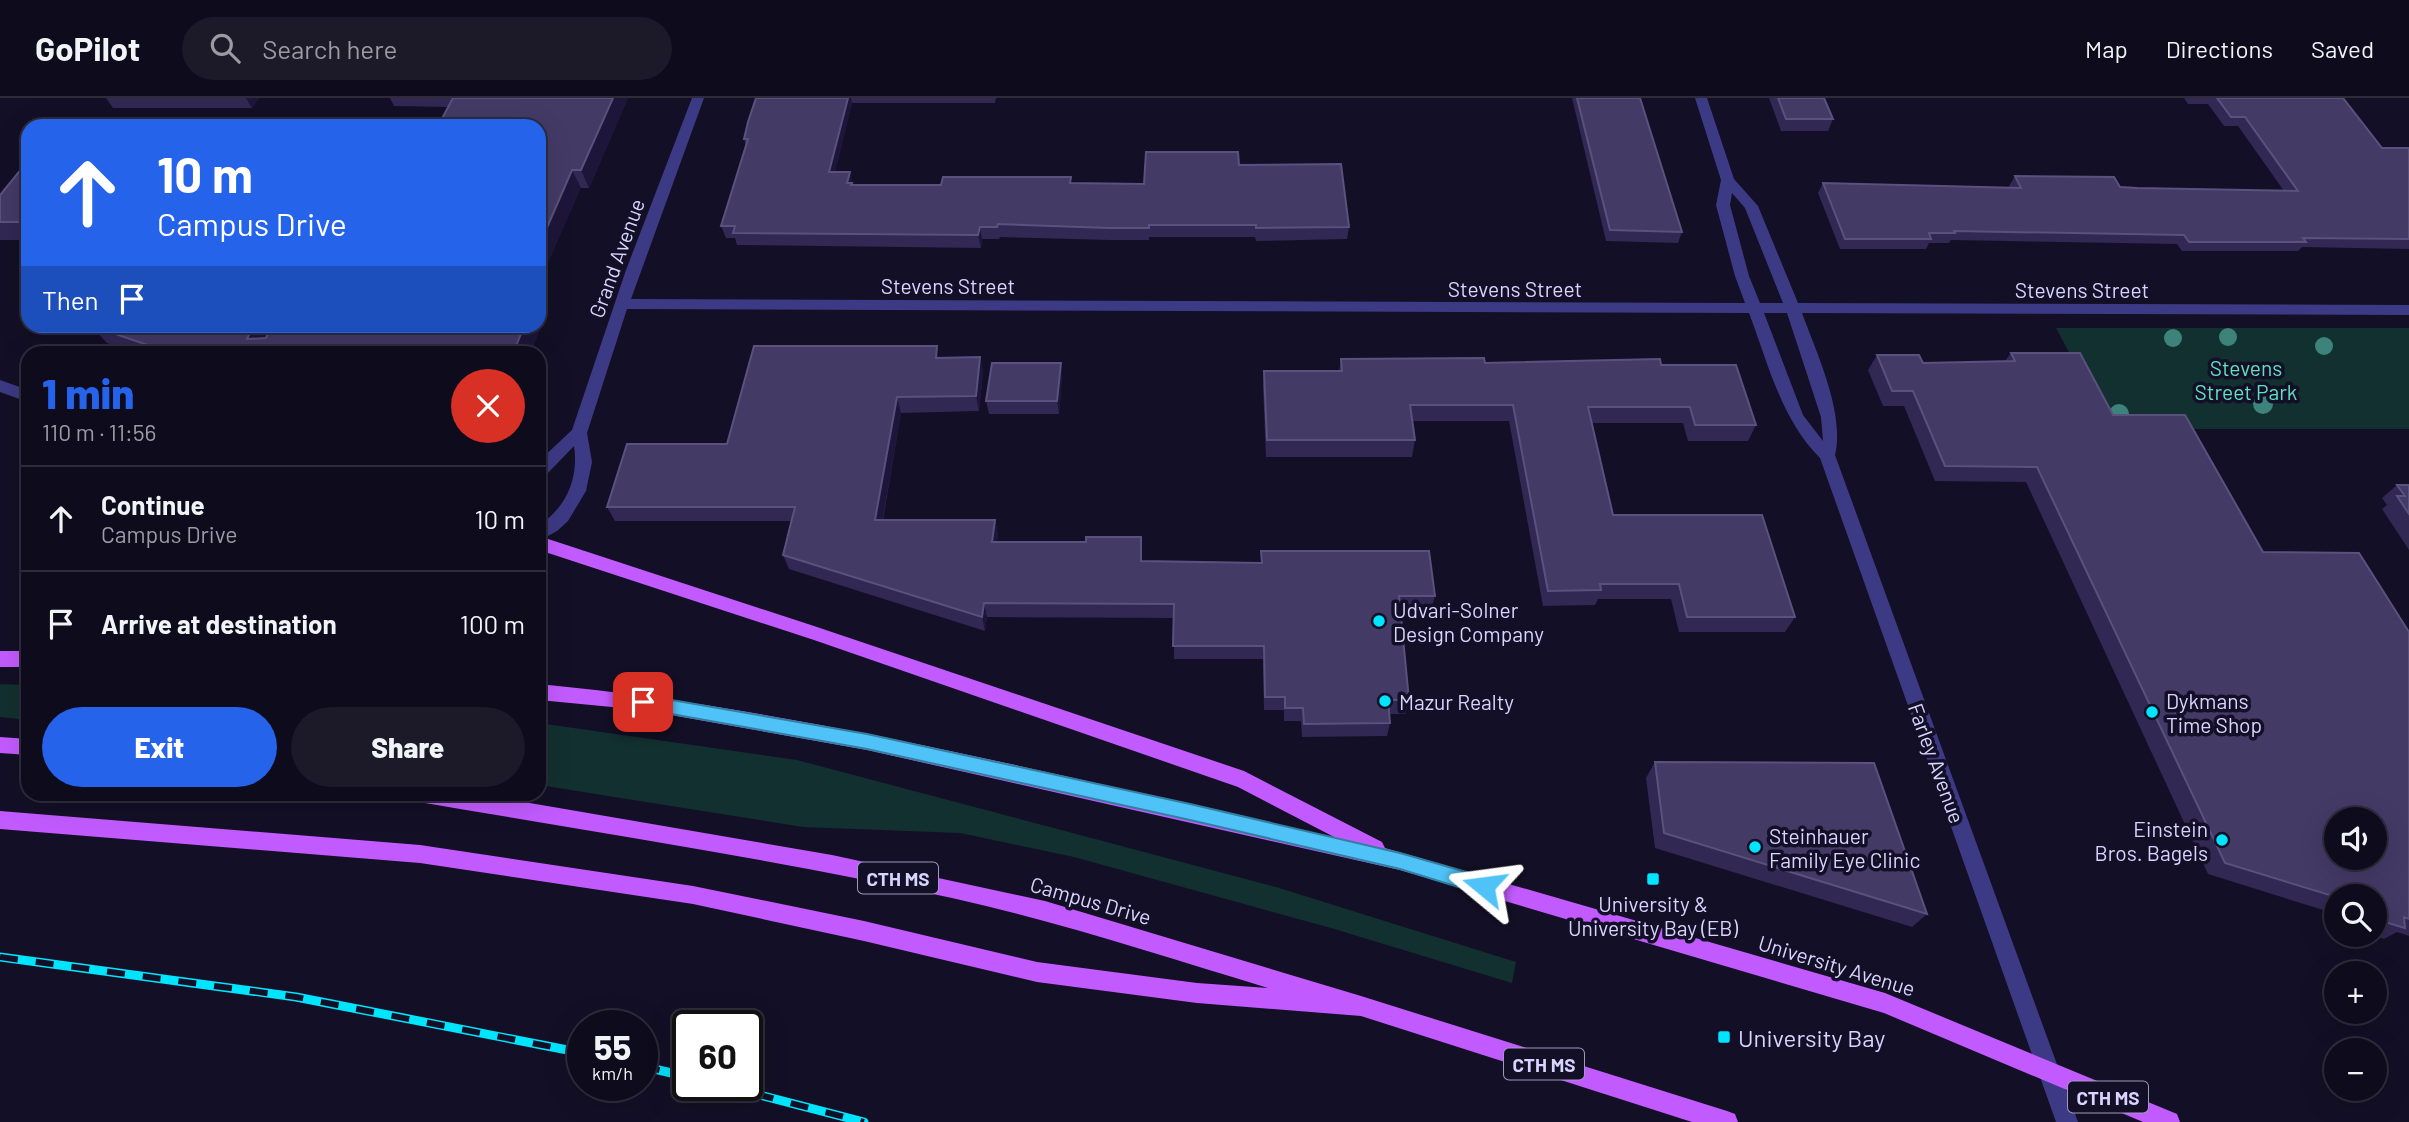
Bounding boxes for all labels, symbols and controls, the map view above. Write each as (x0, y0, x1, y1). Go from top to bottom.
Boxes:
search box (182, 17, 672, 80)
text: GoPilot (35, 28, 140, 68)
icon: search (206, 29, 244, 67)
text: Search here (262, 33, 397, 64)
text: Map (2085, 34, 2128, 63)
text: Directions (2166, 34, 2273, 63)
text: Saved (2311, 34, 2374, 63)
text: 10 m (157, 144, 253, 203)
icon: ahead (42, 147, 133, 238)
street label: Grand Avenue (583, 195, 649, 321)
text: Campus Drive (157, 204, 347, 242)
street label: Stevens Street (881, 273, 1015, 298)
street label: Stevens Street (1448, 276, 1582, 301)
street label: Stevens Street (2015, 277, 2149, 302)
icon: arrive (113, 280, 151, 318)
text: Then (42, 284, 99, 315)
park label: Stevens Street Park (2195, 355, 2297, 404)
text: 1 min (42, 367, 134, 417)
button: close (451, 369, 525, 443)
text: 110 m · 11:56 (42, 418, 156, 446)
text: Continue (101, 489, 205, 520)
icon: ahead (42, 500, 80, 538)
text: 10 m (475, 503, 525, 534)
text: Campus Drive (101, 520, 238, 548)
place label: Udvari-Solner Design Company (1393, 597, 1544, 646)
icon: arrive (42, 605, 80, 643)
text: Arrive at destination (101, 608, 337, 639)
text: 100 m (460, 608, 525, 639)
marker: Udvari-Solner Design Company (1371, 613, 1387, 629)
pin (613, 672, 673, 732)
icon: arrive (624, 683, 662, 721)
place label: Dykmans Time Shop (2166, 688, 2262, 737)
place label: Mazur Realty (1399, 689, 1514, 714)
marker: Mazur Realty (1377, 693, 1393, 709)
street label: Farley Avenue (1904, 700, 1970, 826)
marker: Dykmans Time Shop (2144, 704, 2160, 720)
button: Exit (42, 707, 277, 787)
button: Share (291, 707, 525, 787)
map controls (2324, 807, 2387, 1101)
button: sound (2324, 807, 2387, 870)
place label: Einstein Bros. Bagels (2095, 816, 2208, 865)
place label: Steinhauer Family Eye Clinic (1769, 823, 1920, 872)
marker: Einstein Bros. Bagels (2214, 832, 2230, 848)
marker: Steinhauer Family Eye Clinic (1747, 839, 1763, 855)
position arrow (1447, 849, 1521, 923)
road number: CTH MS (858, 862, 938, 894)
street label: Campus Drive (1028, 871, 1154, 929)
marker: University & University Bay (EB) (1645, 871, 1661, 887)
button: search (2324, 884, 2387, 947)
place label: University & University Bay (EB) (1568, 891, 1739, 940)
street label: University Avenue (1756, 929, 1918, 1001)
button: + (2324, 961, 2387, 1024)
speed limit sign: 60 (672, 1010, 763, 1101)
place label: University Bay (1738, 1023, 1885, 1052)
text: 55 (594, 1025, 631, 1067)
marker: University Bay (1716, 1029, 1732, 1045)
button: − (2324, 1038, 2387, 1101)
road number: CTH MS (1504, 1048, 1584, 1080)
text: km/h (592, 1062, 633, 1084)
road number: CTH MS (2068, 1082, 2148, 1113)

